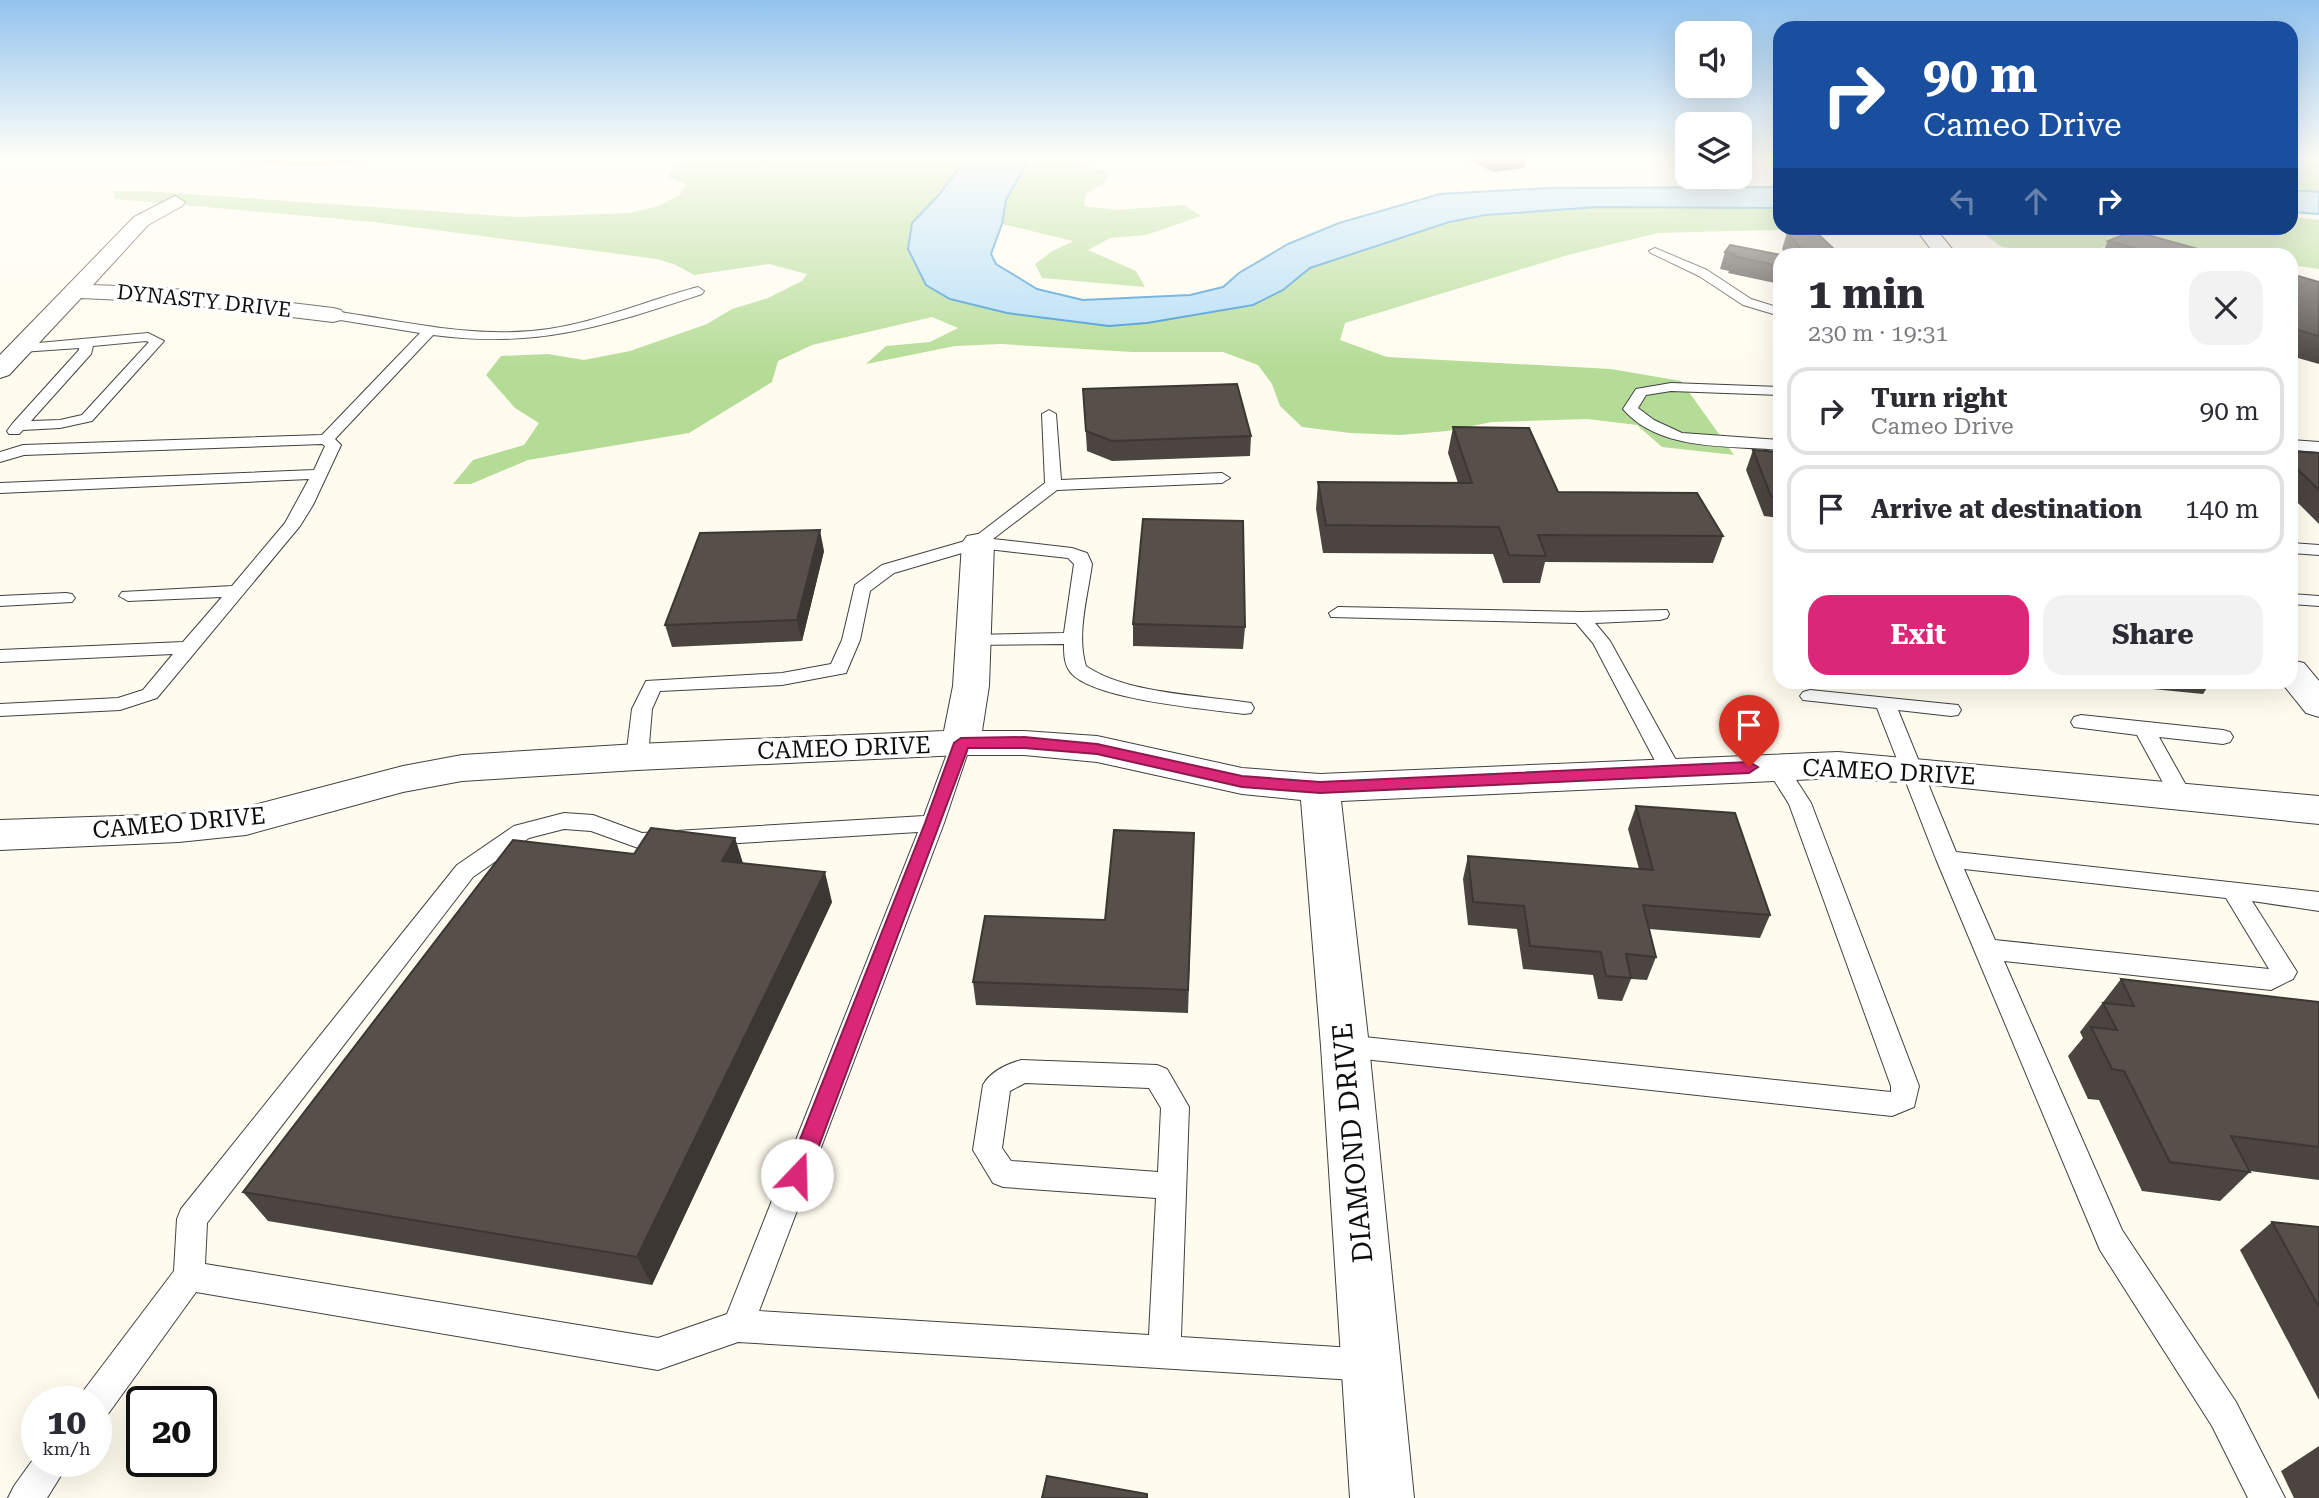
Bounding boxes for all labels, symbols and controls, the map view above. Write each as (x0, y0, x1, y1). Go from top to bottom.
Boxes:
map controls (1675, 21, 1752, 189)
button: sound (1675, 21, 1752, 98)
text: 90 m (1923, 47, 2038, 104)
icon: right (1808, 49, 1899, 140)
text: Cameo Drive (1923, 106, 2122, 144)
button: layers (1675, 112, 1752, 189)
icon: left (1944, 182, 1982, 220)
icon: ahead (2017, 182, 2055, 220)
icon: right (2090, 182, 2128, 220)
text: 1 min (1808, 269, 1925, 318)
button: close (2189, 271, 2263, 345)
street label: DYNASTY DRIVE (116, 280, 292, 322)
text: 230 m · 19:31 (1808, 320, 1948, 347)
text: Turn right (1871, 383, 2007, 413)
icon: right (1812, 392, 1850, 430)
text: 90 m (2200, 396, 2259, 426)
text: Cameo Drive (1871, 413, 2014, 440)
icon: arrive (1812, 490, 1850, 528)
text: Arrive at destination (1871, 494, 2142, 524)
text: 140 m (2185, 494, 2259, 524)
button: Exit (1808, 595, 2029, 675)
button: Share (2043, 595, 2263, 675)
pin (1719, 695, 1779, 767)
icon: arrive (1730, 706, 1768, 744)
street label: CAMEO DRIVE (757, 731, 931, 765)
street label: CAMEO DRIVE (1802, 753, 1976, 791)
street label: CAMEO DRIVE (91, 801, 267, 845)
street label: DIAMOND DRIVE (1326, 1022, 1379, 1264)
position arrow (760, 1138, 834, 1212)
speed limit sign: 20 (126, 1386, 217, 1477)
text: 10 (47, 1402, 86, 1443)
text: km/h (42, 1438, 91, 1459)

